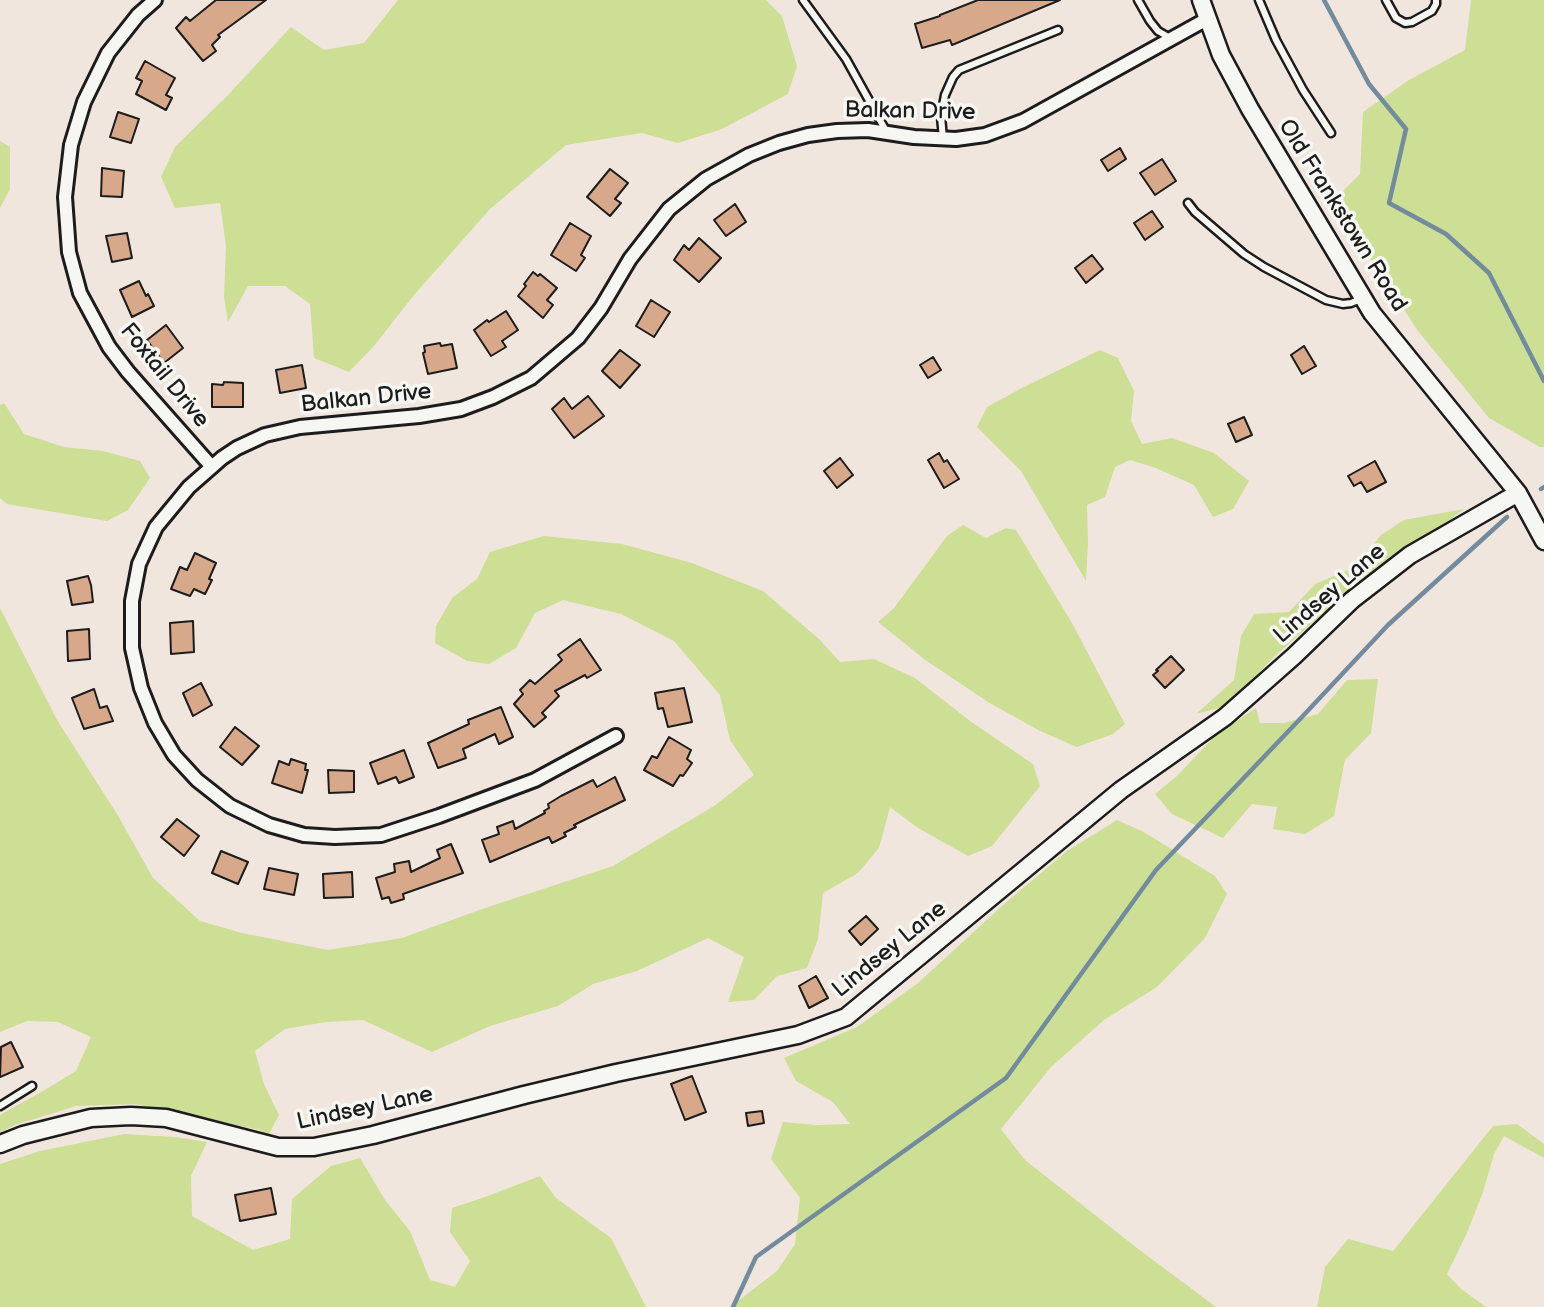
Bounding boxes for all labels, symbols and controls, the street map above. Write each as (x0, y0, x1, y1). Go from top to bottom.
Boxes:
street label: Balkan Drive (844, 97, 976, 127)
street label: Old Frankstown Road (1272, 115, 1412, 317)
street label: Foxtail Drive (114, 318, 214, 434)
street label: Balkan Drive (299, 378, 433, 420)
street label: Lindsey Lane (1269, 538, 1391, 650)
street label: Lindsey Lane (828, 896, 952, 1004)
street label: Lindsey Lane (294, 1081, 436, 1137)

